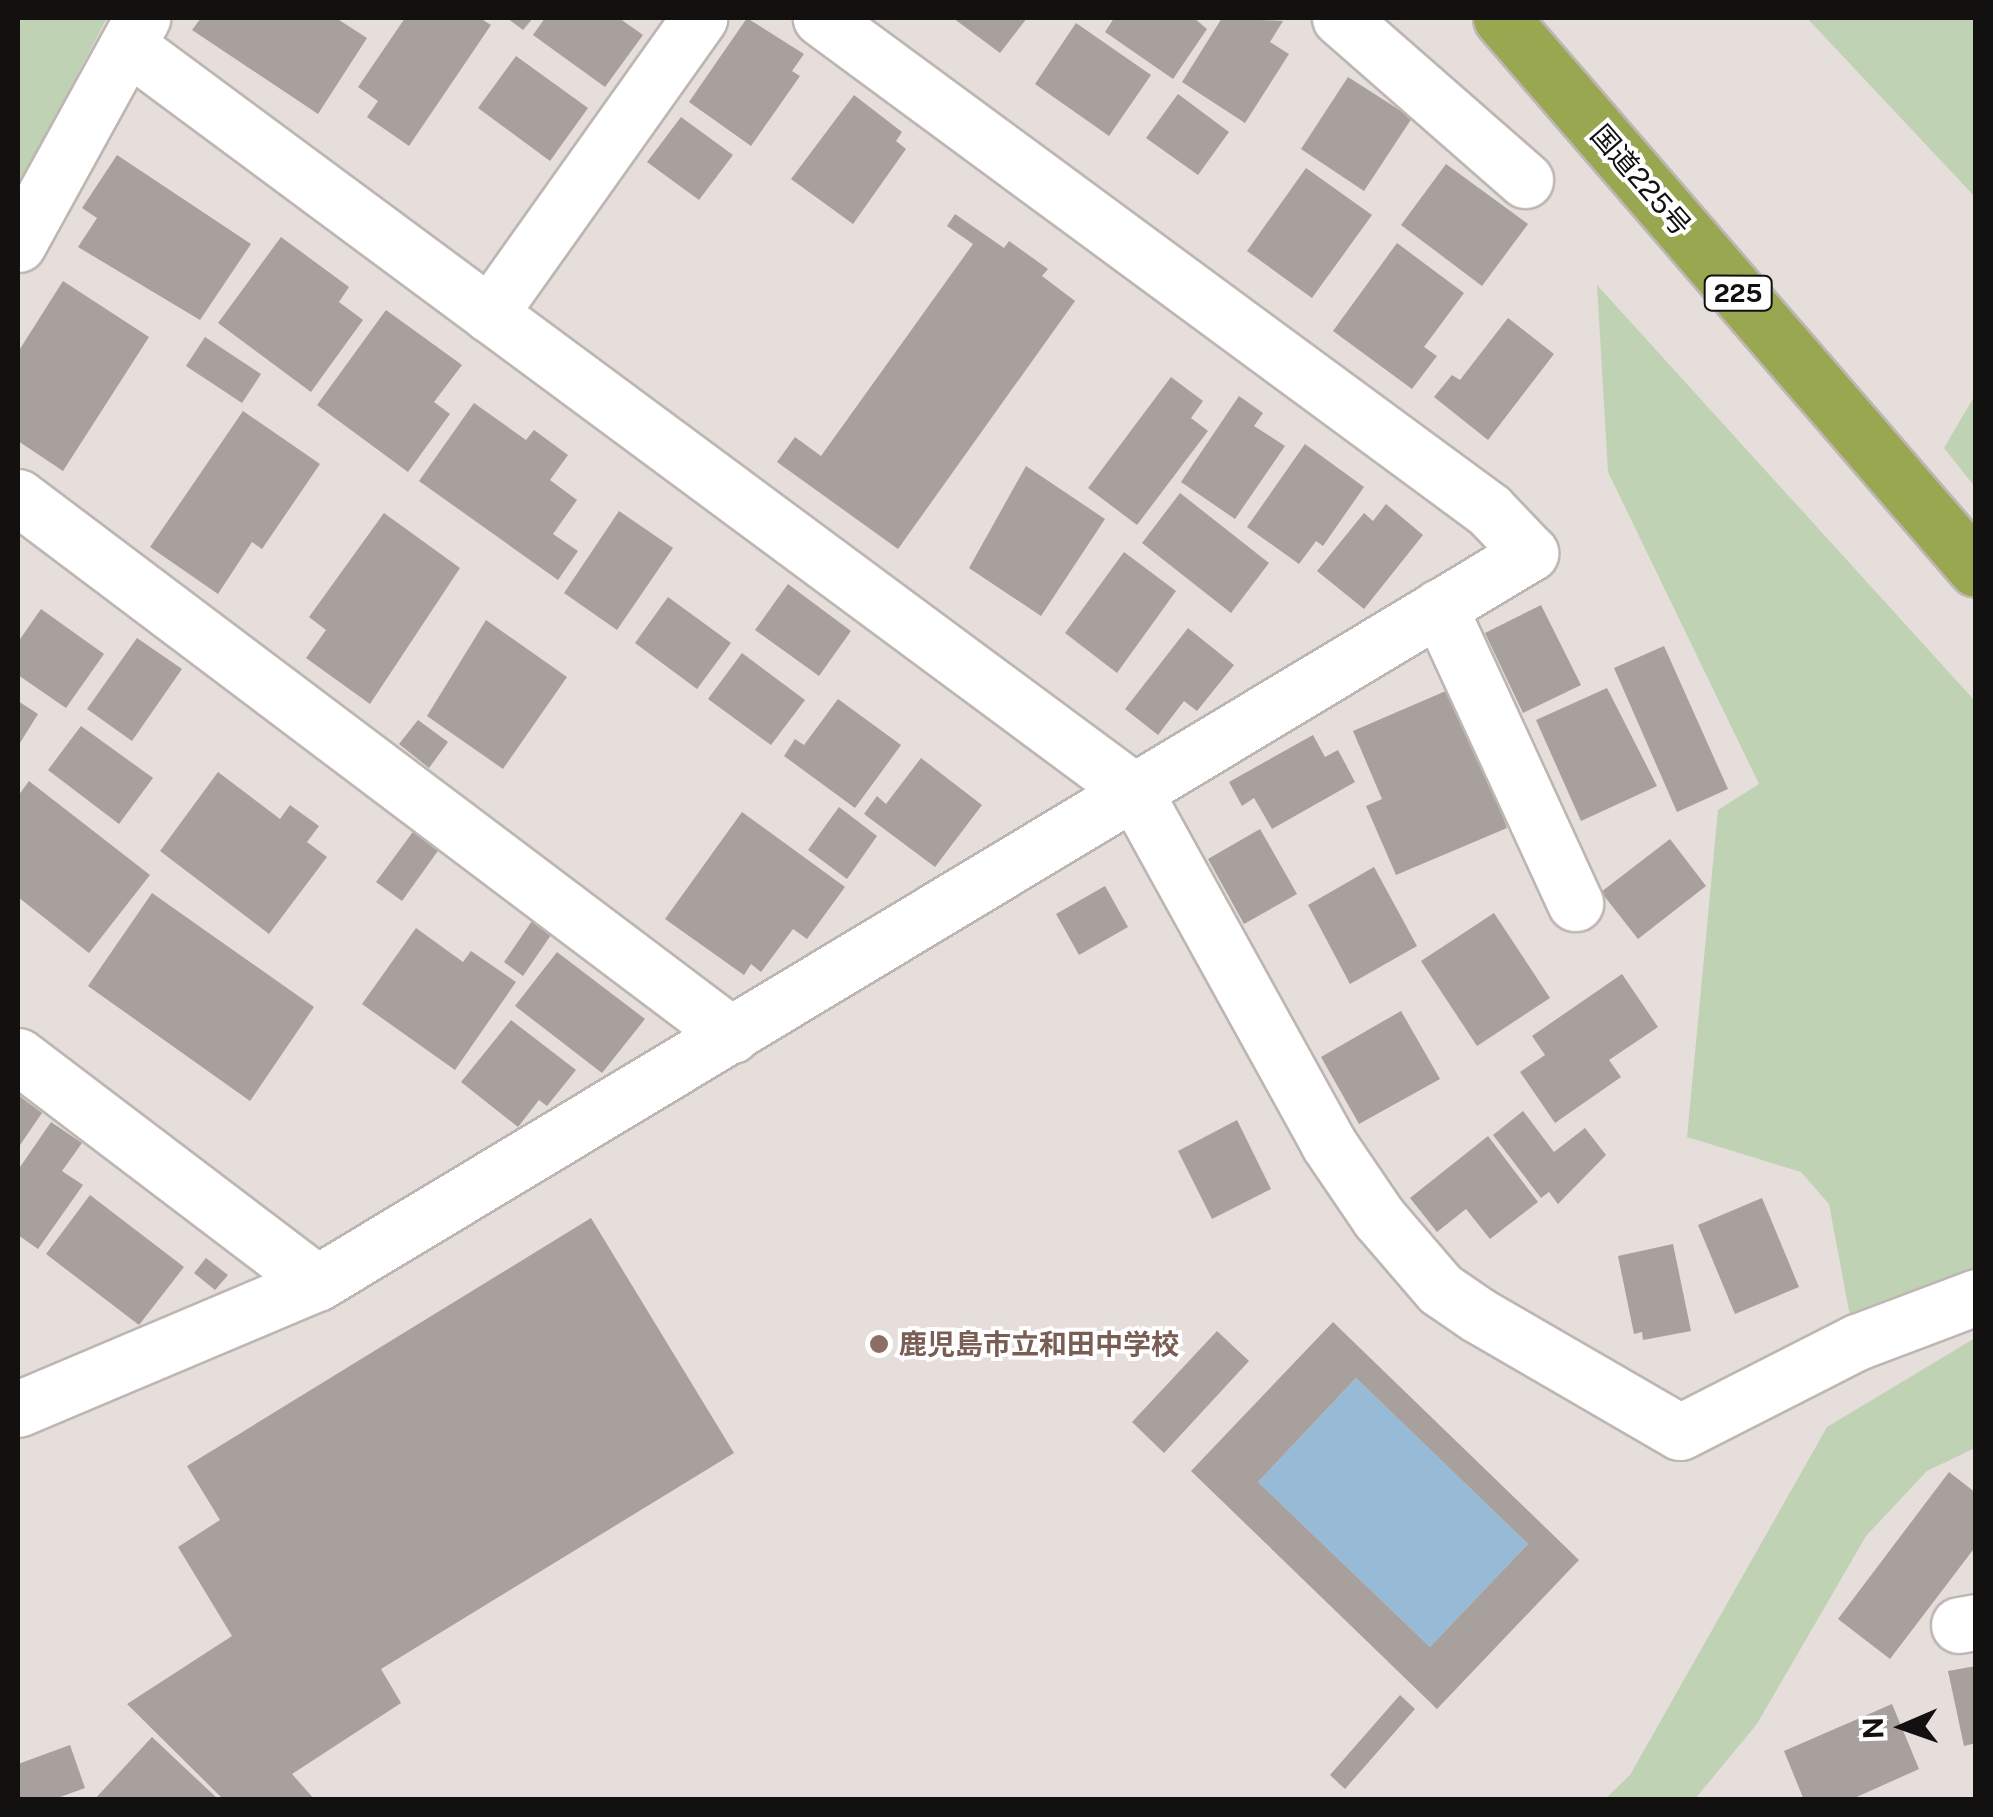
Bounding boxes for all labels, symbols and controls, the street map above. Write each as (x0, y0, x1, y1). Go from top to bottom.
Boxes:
street label: 国道225号 (1584, 118, 1698, 242)
road number: 225 (1703, 273, 1773, 313)
place label: 鹿児島市立和田中学校 (899, 1327, 1179, 1361)
marker: 鹿児島市立和田中学校 (868, 1333, 890, 1355)
north arrow (1853, 1677, 1953, 1777)
text: N (1856, 1717, 1889, 1740)

